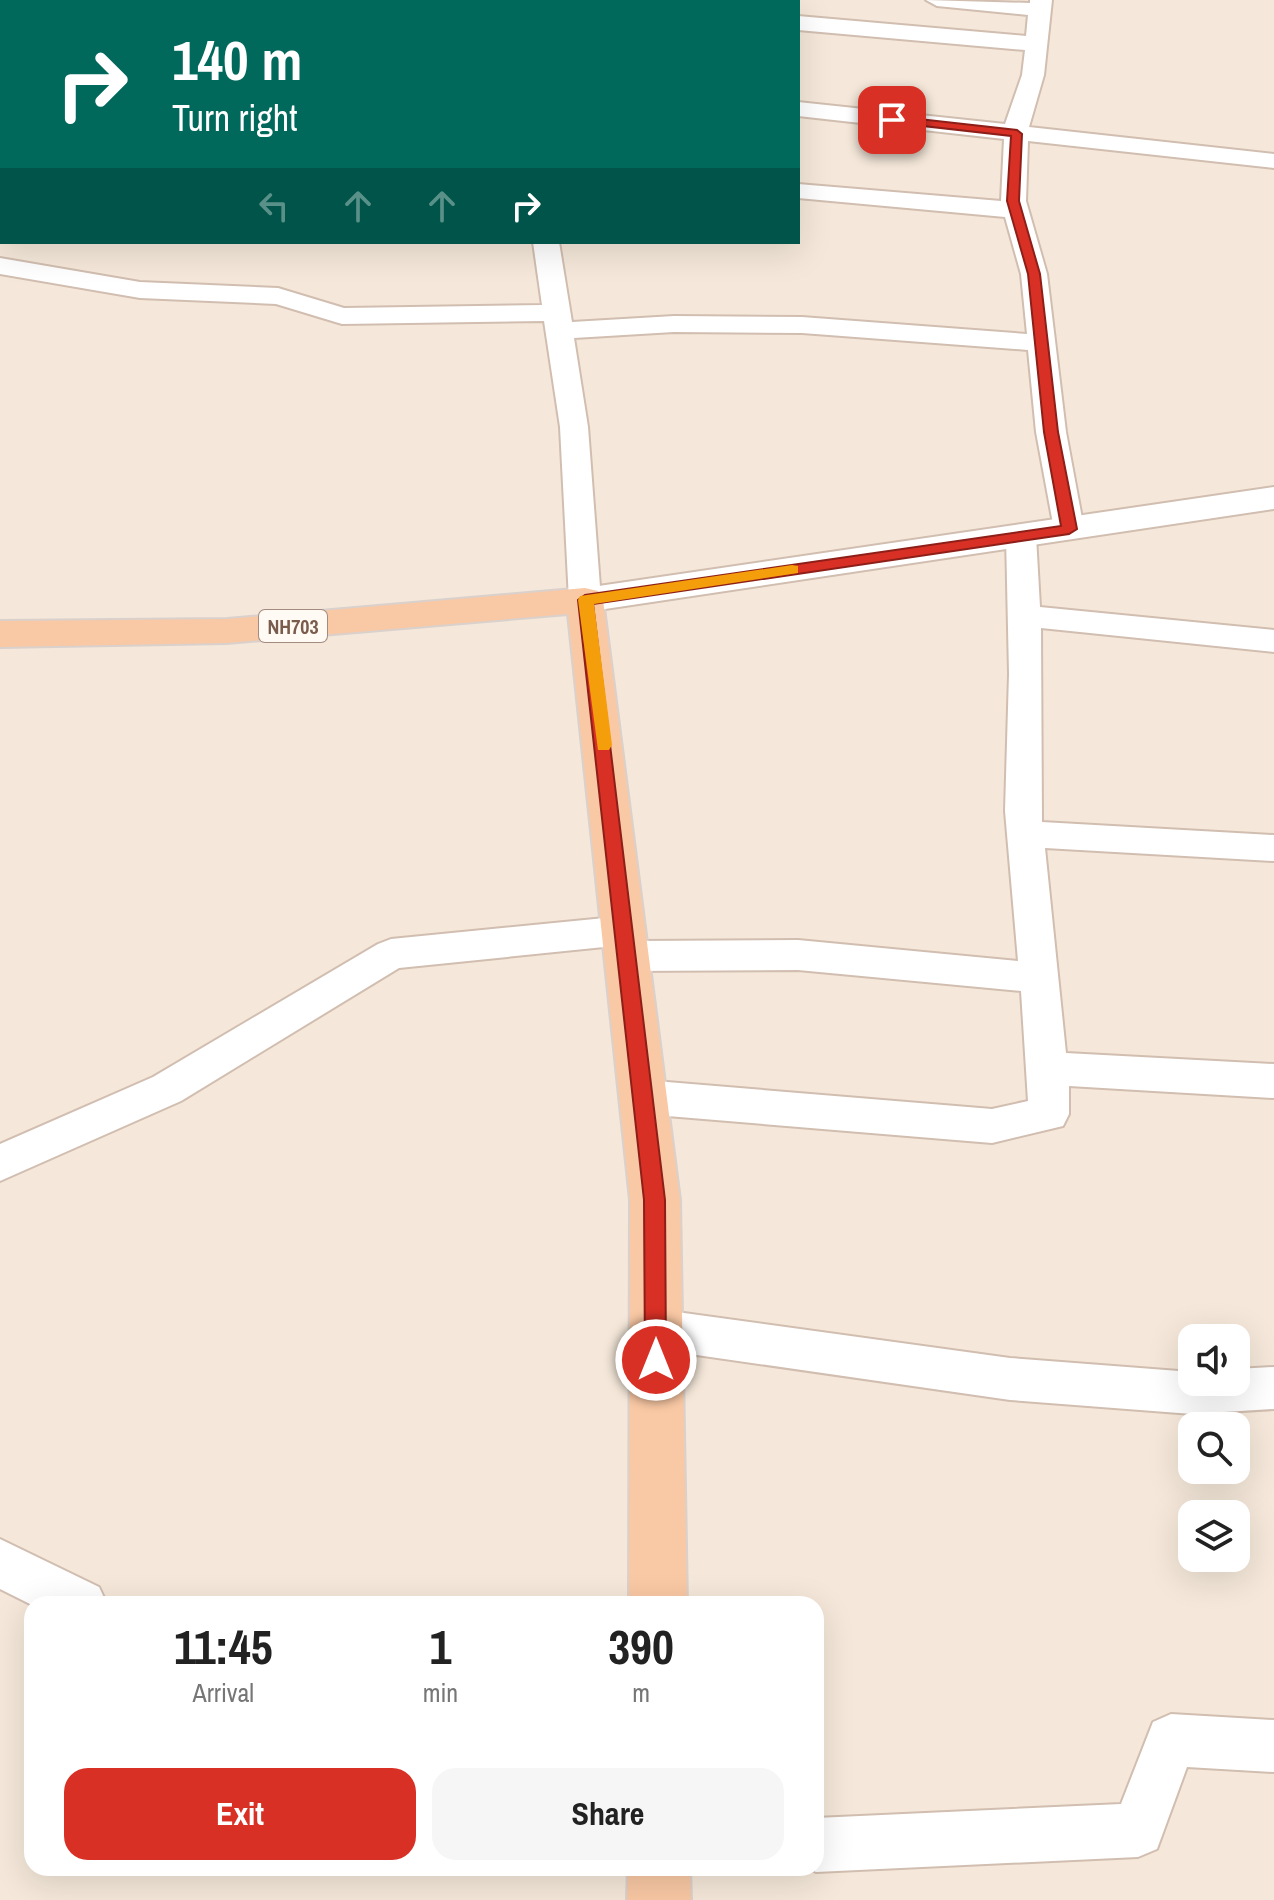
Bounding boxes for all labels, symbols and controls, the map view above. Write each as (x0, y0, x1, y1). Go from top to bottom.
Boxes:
text: 140 m (172, 22, 302, 97)
icon: right (40, 32, 144, 136)
pin (858, 86, 926, 154)
text: Turn right (172, 94, 297, 142)
icon: arrive (870, 98, 914, 142)
icon: left (252, 184, 296, 228)
icon: ahead (336, 184, 380, 228)
icon: ahead (420, 184, 464, 228)
icon: right (504, 184, 548, 228)
road number: NH703 (259, 610, 327, 642)
position arrow (614, 1318, 698, 1402)
map controls (1178, 1324, 1250, 1572)
button: sound (1178, 1324, 1250, 1396)
button: search (1178, 1412, 1250, 1484)
button: layers (1178, 1500, 1250, 1572)
text: 11:45 (174, 1614, 273, 1679)
text: 1 (429, 1614, 451, 1679)
text: 390 (608, 1614, 674, 1679)
text: Arrival (193, 1675, 254, 1710)
text: min (423, 1675, 458, 1710)
text: m (632, 1675, 650, 1710)
button: Exit (64, 1768, 416, 1860)
button: Share (432, 1768, 784, 1860)

